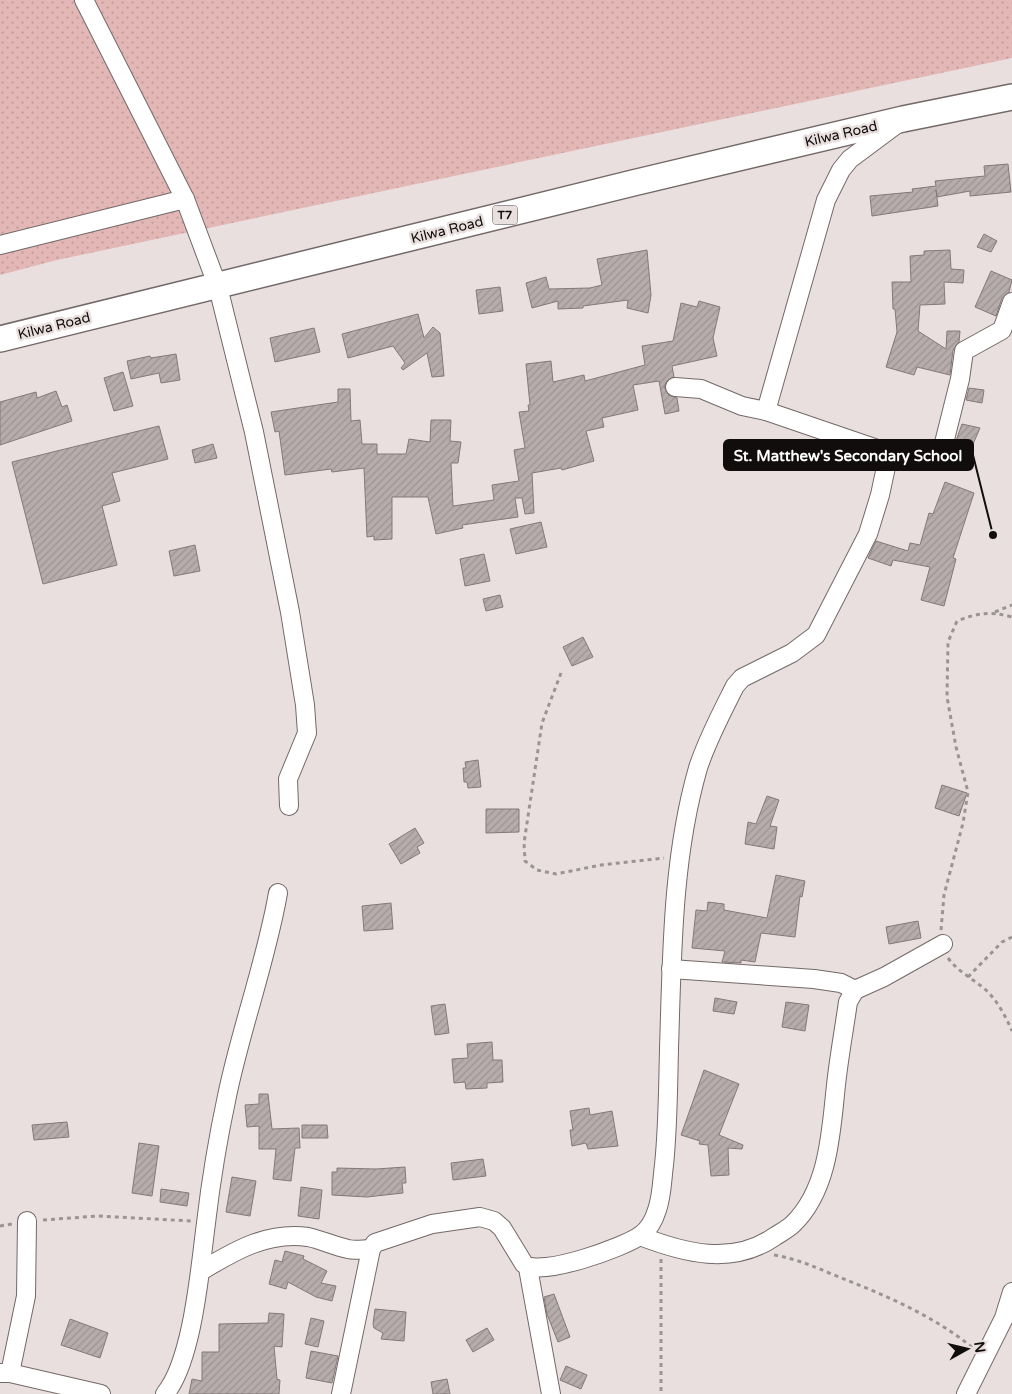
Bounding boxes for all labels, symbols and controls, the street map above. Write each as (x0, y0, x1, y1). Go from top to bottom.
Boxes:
street label: Kilwa Road (803, 117, 879, 151)
road number: T7 (492, 206, 518, 224)
street label: Kilwa Road (409, 213, 485, 247)
street label: Kilwa Road (16, 309, 92, 343)
callout: St. Matthew's Secondary School (724, 440, 973, 470)
text: St. Matthew's Secondary School (734, 447, 962, 466)
north arrow (942, 1324, 992, 1374)
text: N (970, 1341, 989, 1354)

